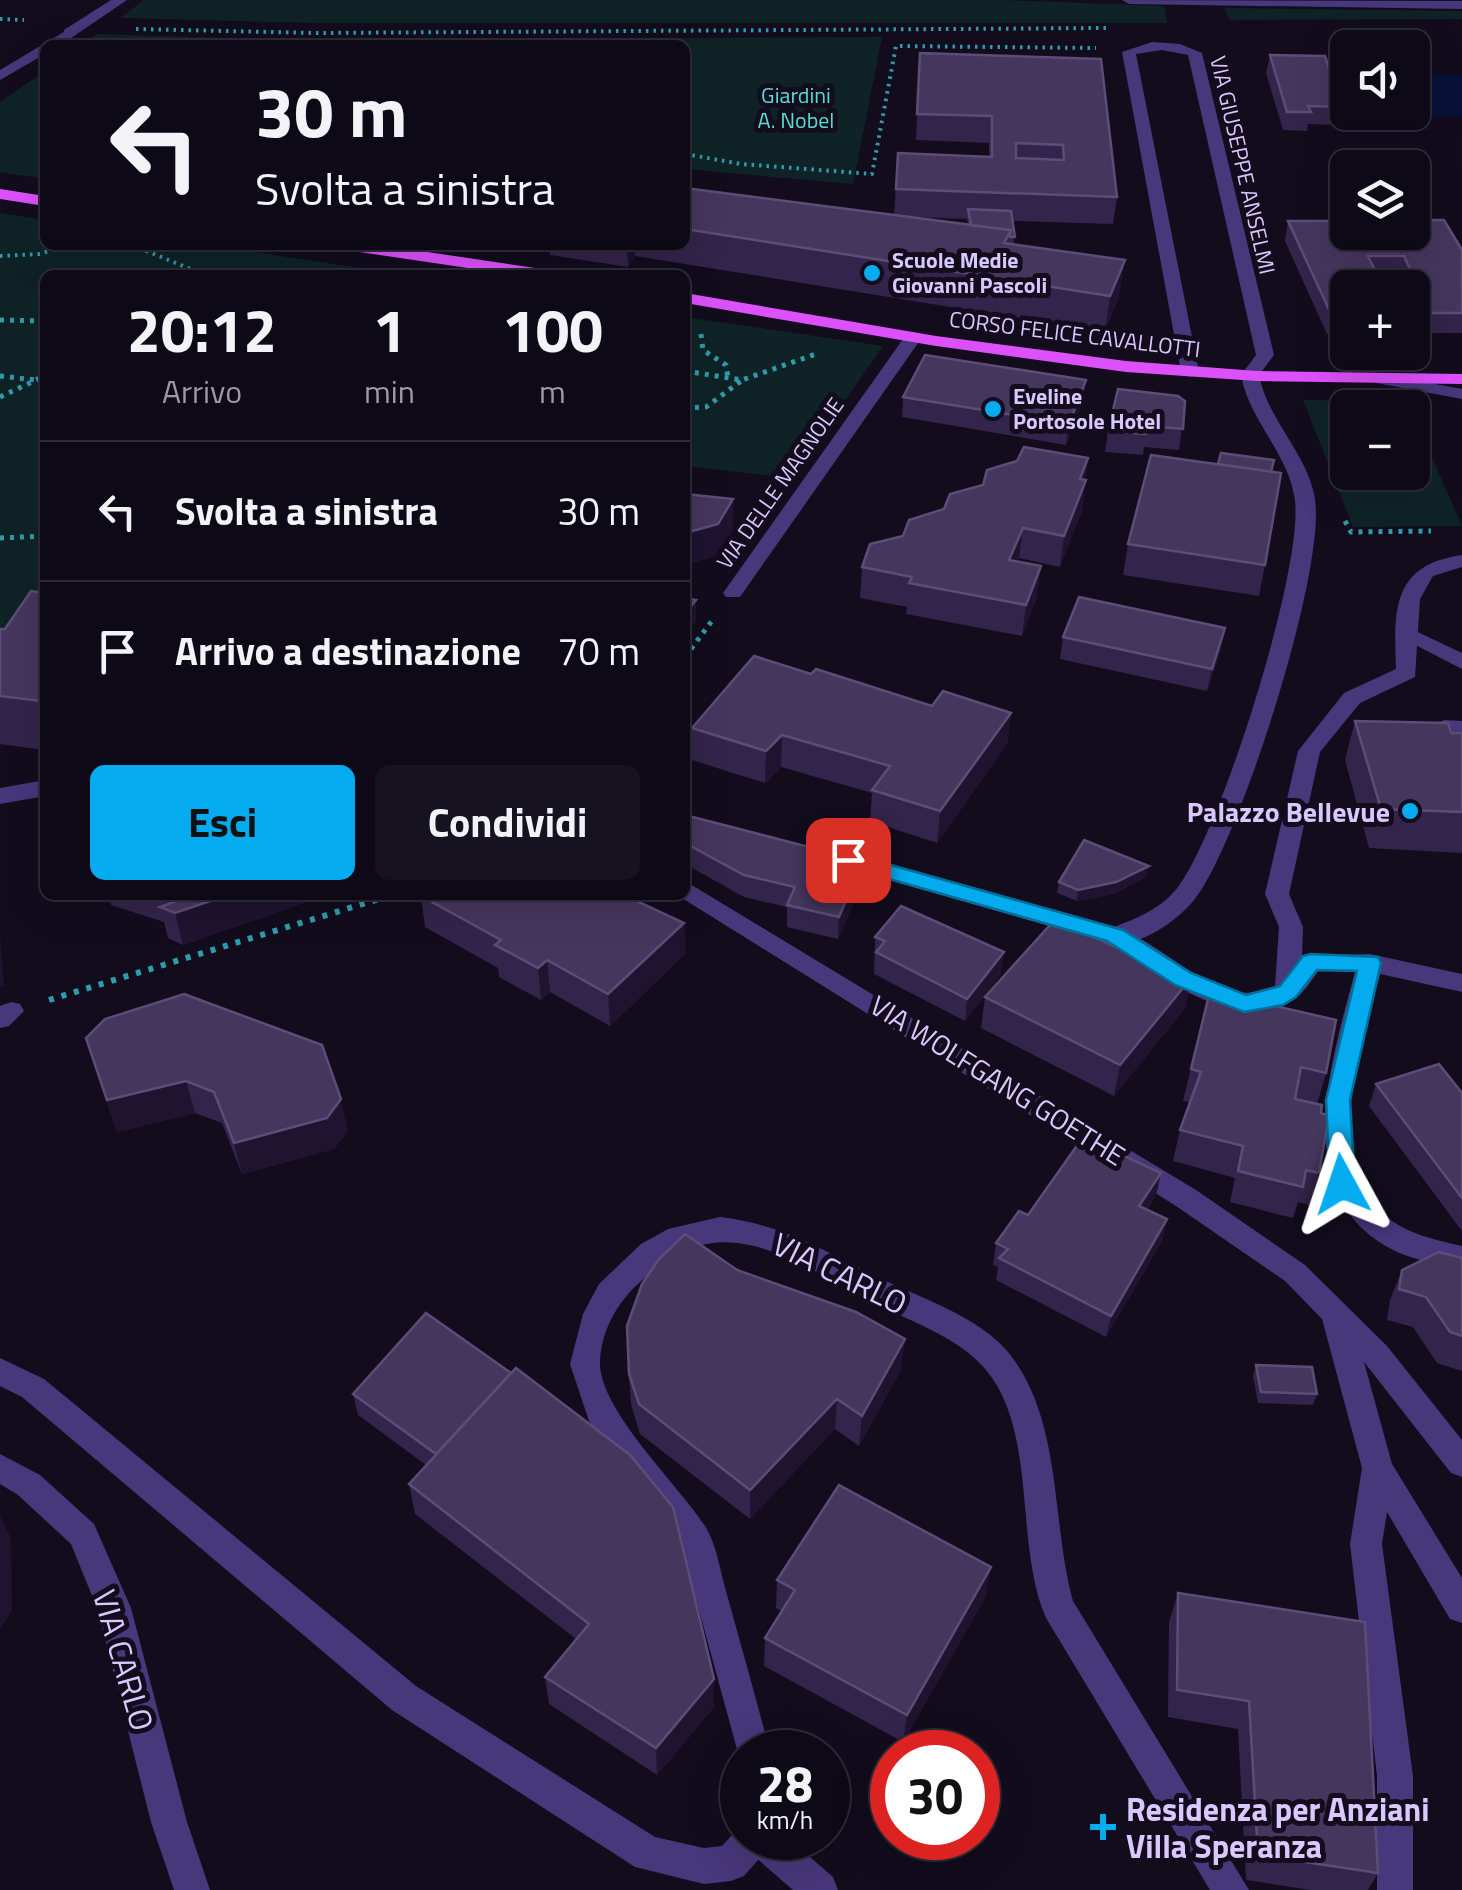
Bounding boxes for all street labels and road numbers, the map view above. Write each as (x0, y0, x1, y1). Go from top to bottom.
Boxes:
street label: VIA GIUSEPPE ANSELMI (1201, 53, 1285, 277)
street label: CORSO FELICE CAVALLOTTI (947, 302, 1203, 366)
street label: VIA DELLE MAGNOLIE (708, 390, 852, 576)
street label: VIA WOLFGANG GOETHE (862, 984, 1134, 1176)
street label: VIA CARLO (764, 1220, 916, 1326)
street label: VIA CARLO (81, 1584, 167, 1736)

